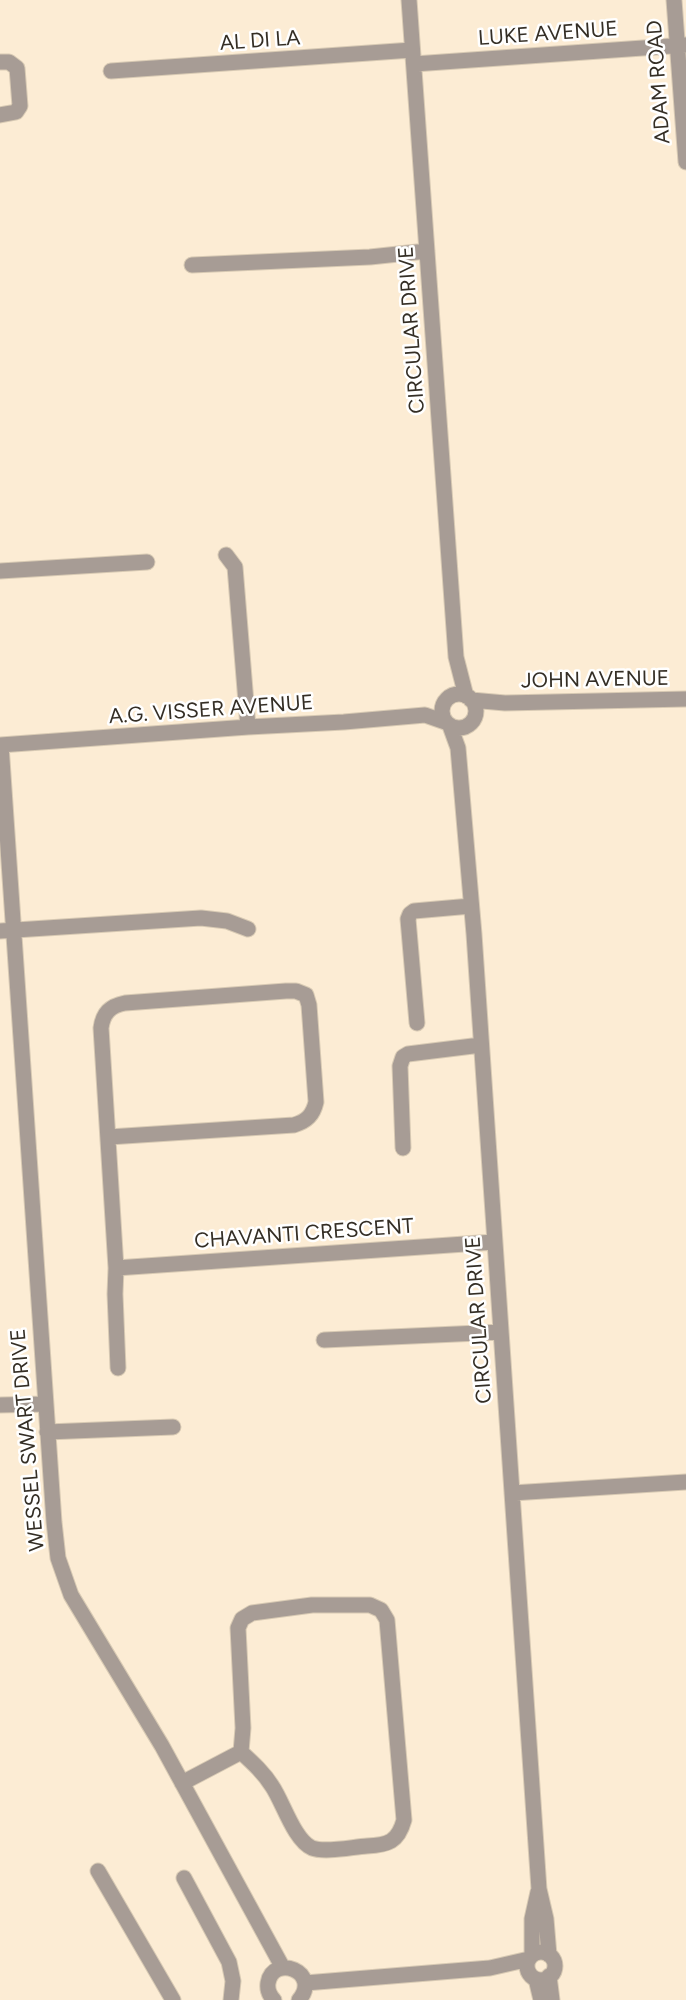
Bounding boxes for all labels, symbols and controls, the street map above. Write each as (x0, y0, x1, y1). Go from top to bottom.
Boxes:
street label: LUKE AVENUE (477, 17, 619, 51)
street label: ADAM ROAD (642, 19, 676, 145)
street label: AL DI LA (219, 26, 301, 56)
street label: CIRCULAR DRIVE (394, 245, 430, 415)
street label: JOHN AVENUE (521, 666, 669, 694)
street label: A.G. VISSER AVENUE (108, 690, 314, 730)
street label: CHAVANTI CRESCENT (193, 1214, 415, 1254)
street label: CIRCULAR DRIVE (461, 1235, 497, 1405)
street label: WESSEL SWART DRIVE (6, 1328, 50, 1552)

